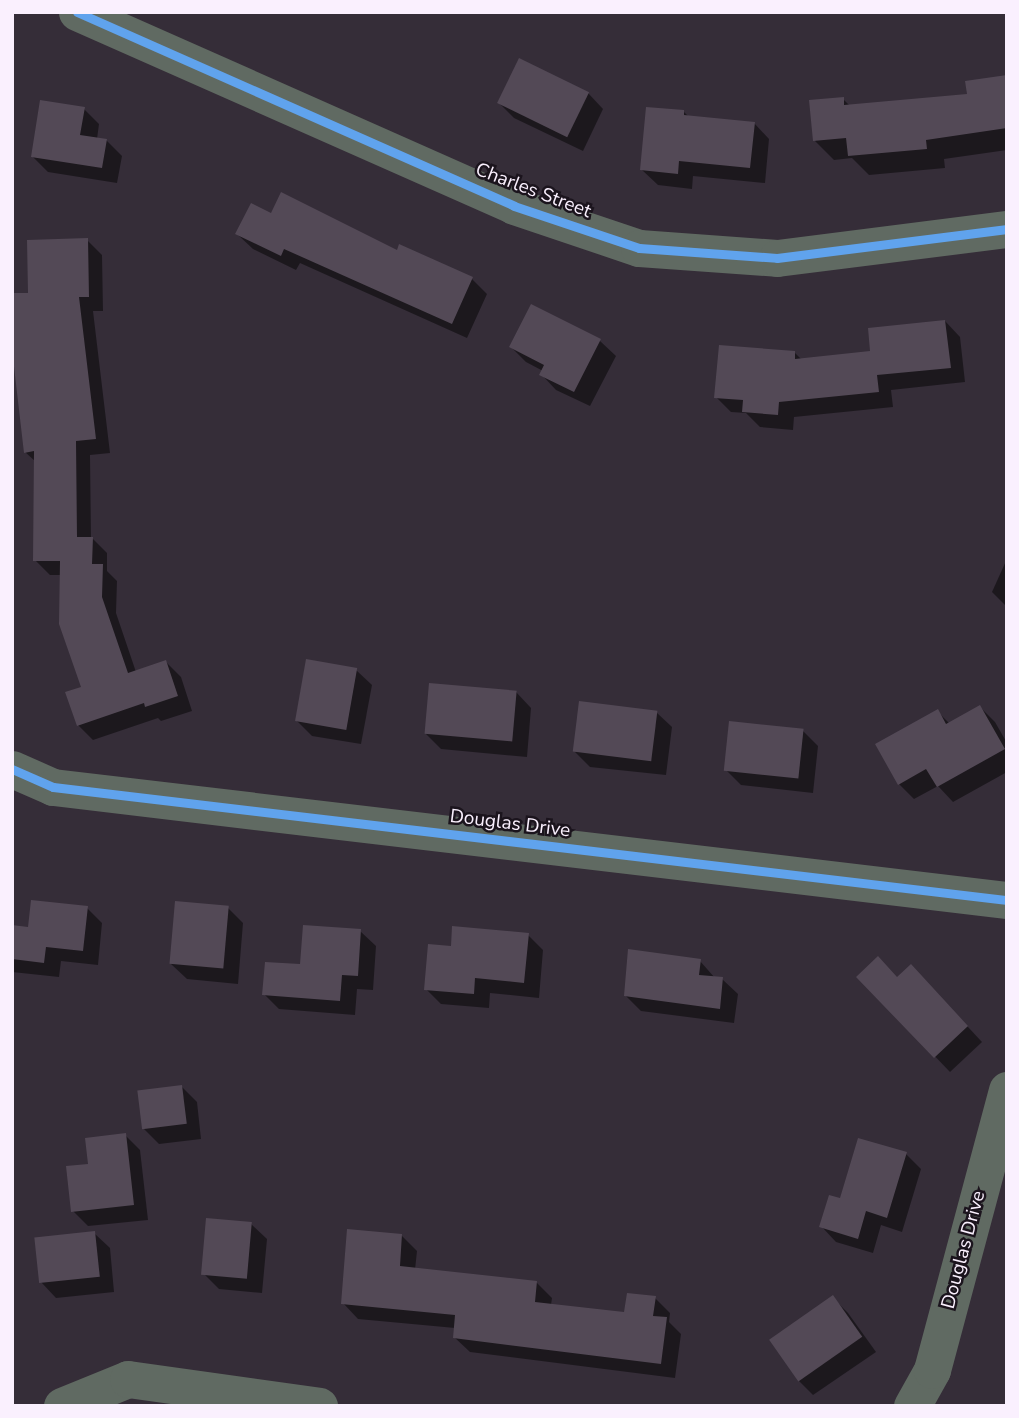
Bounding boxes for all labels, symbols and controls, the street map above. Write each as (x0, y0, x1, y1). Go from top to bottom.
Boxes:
street label: Charles Street (472, 159, 594, 223)
street label: Douglas Drive (448, 805, 572, 843)
street label: Douglas Drive (937, 1188, 991, 1312)

